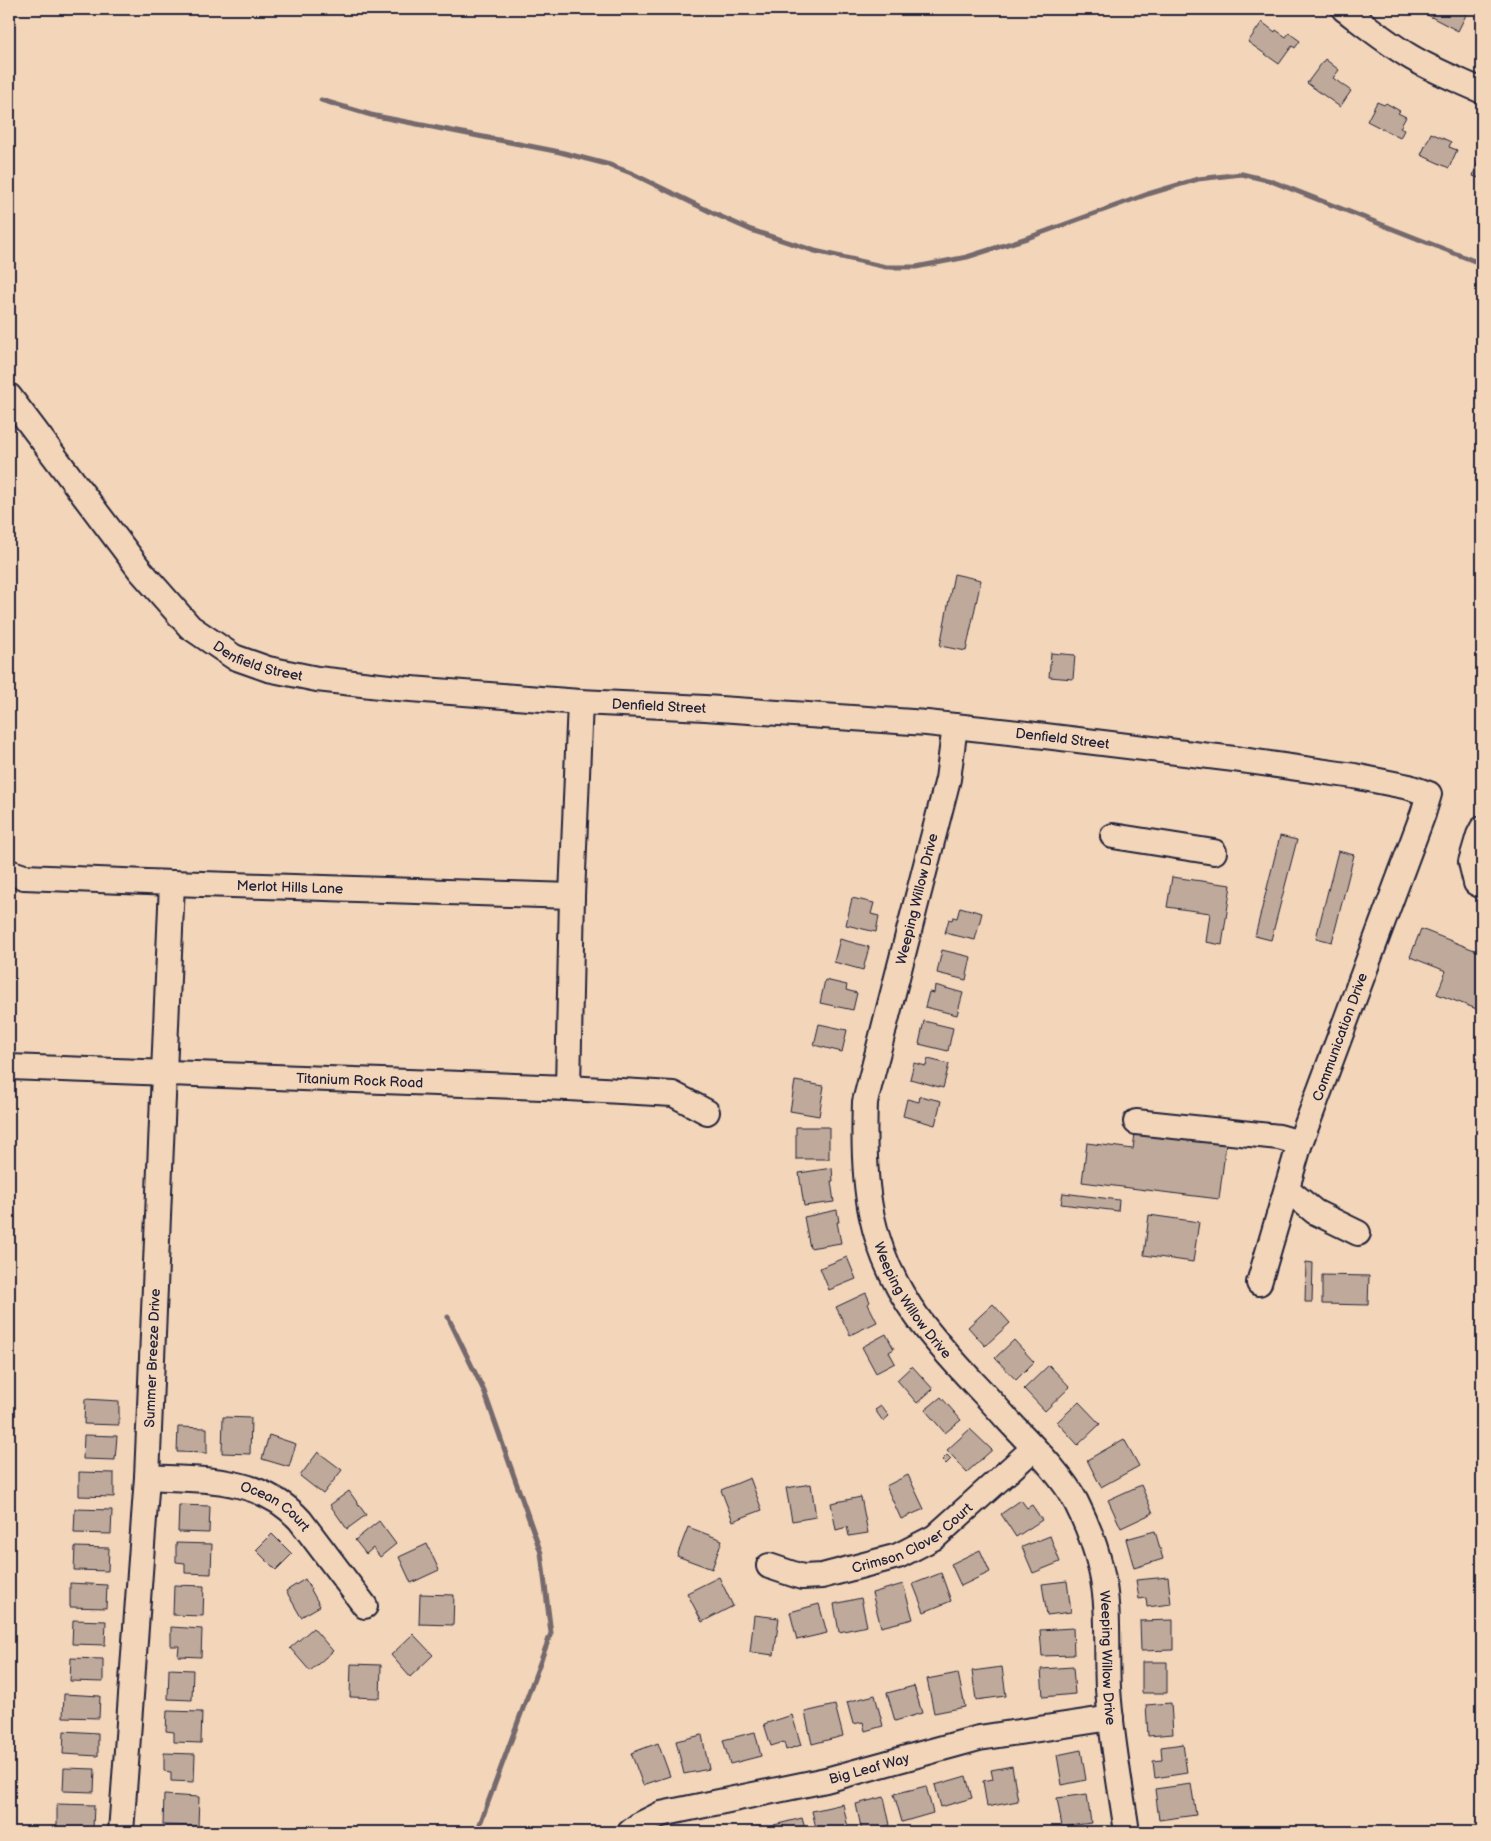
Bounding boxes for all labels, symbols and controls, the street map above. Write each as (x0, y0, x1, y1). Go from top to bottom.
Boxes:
street label: Denfield Street (210, 637, 305, 685)
street label: Denfield Street (611, 695, 707, 717)
street label: Denfield Street (1015, 724, 1111, 752)
street label: Weeping Willow Drive (892, 832, 942, 966)
street label: Merlot Hills Lane (236, 877, 344, 897)
street label: Communication Drive (1309, 970, 1371, 1104)
street label: Titanium Rock Road (296, 1069, 424, 1091)
street label: Weeping Willow Drive (871, 1239, 955, 1362)
street label: Summer Breeze Drive (141, 1288, 163, 1428)
street label: Ocean Court (239, 1477, 314, 1535)
street label: Crimson Clover Court (850, 1499, 976, 1576)
street label: Weeping Willow Drive (1096, 1590, 1120, 1726)
street label: Big Leaf Way (827, 1749, 912, 1787)

